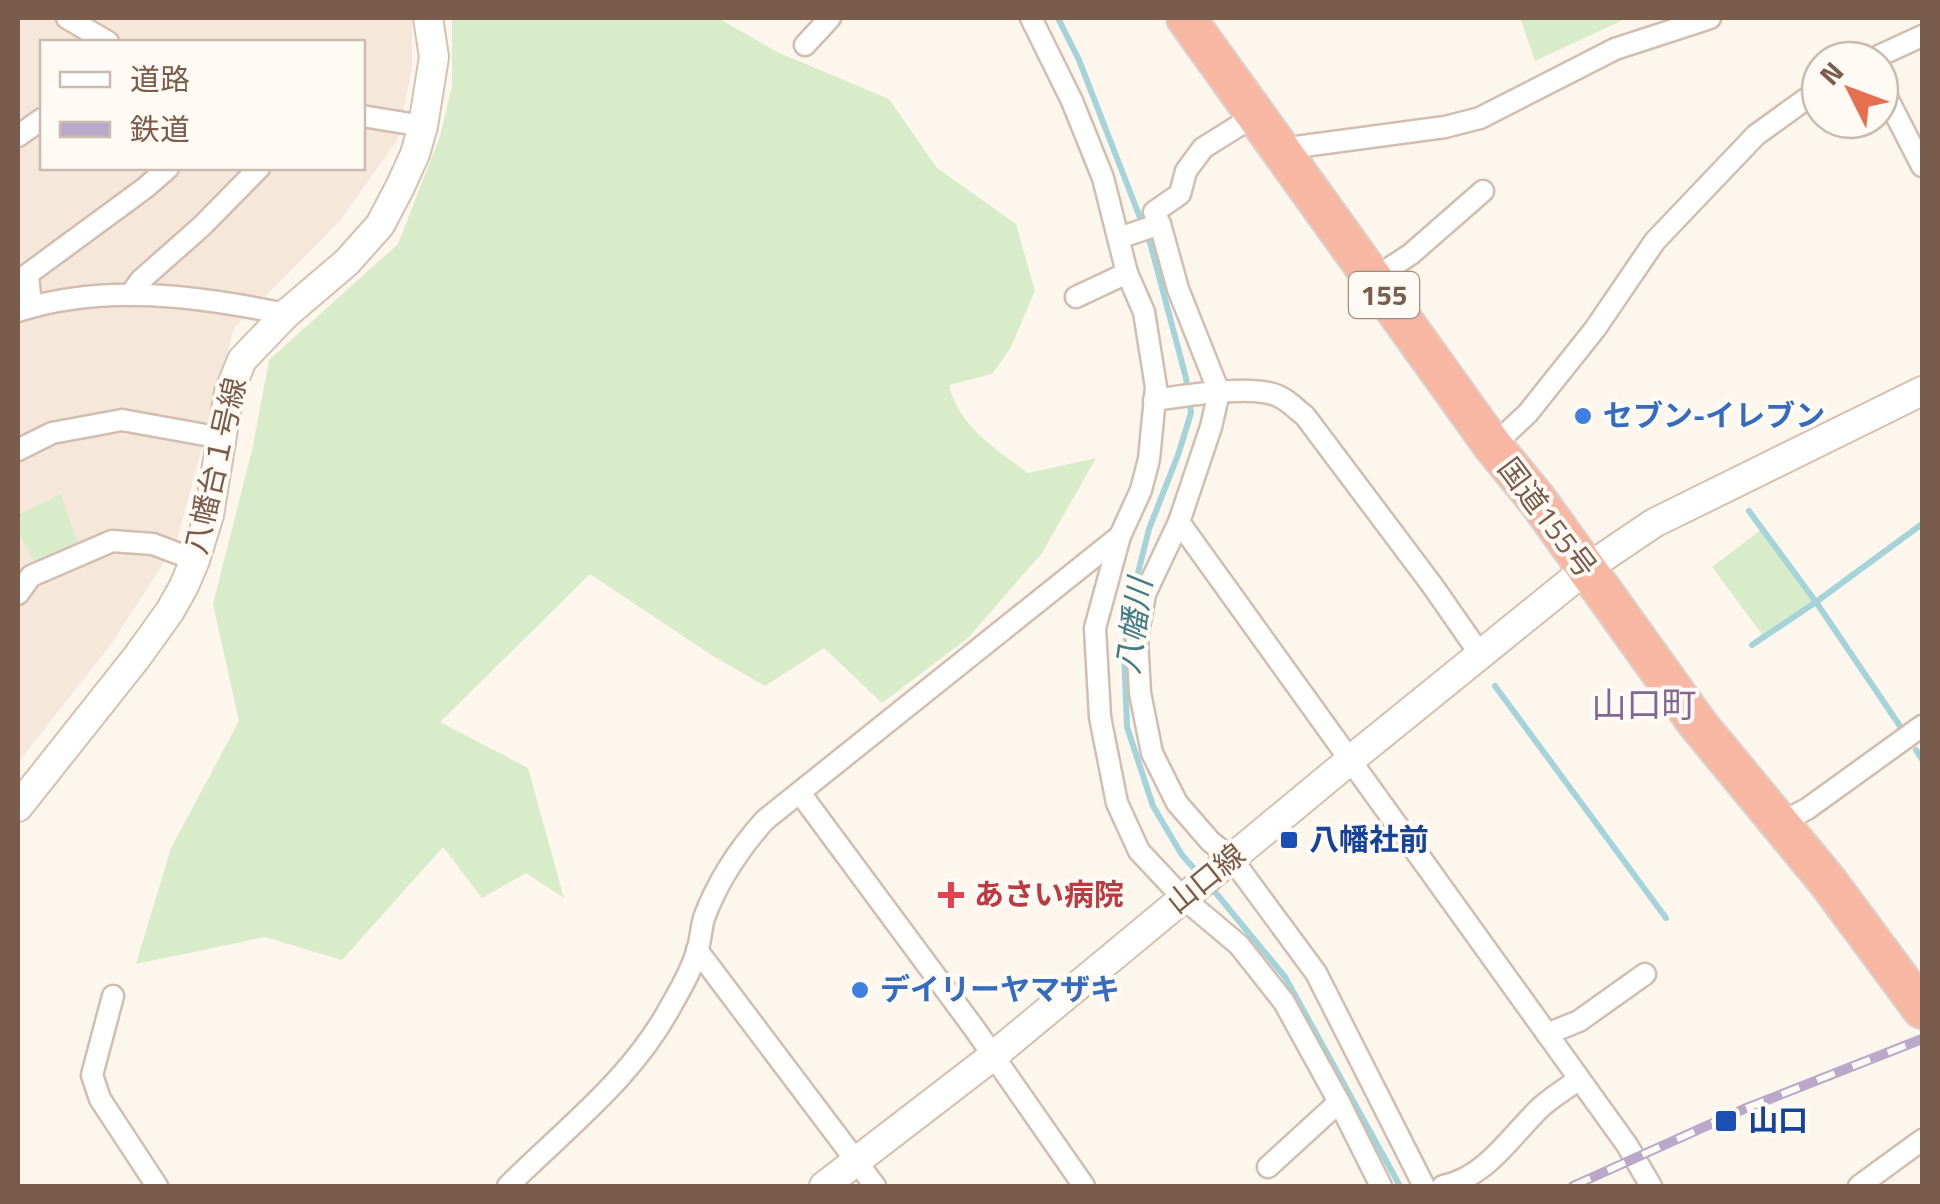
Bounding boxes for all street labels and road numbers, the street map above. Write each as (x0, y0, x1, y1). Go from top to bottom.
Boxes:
road number: 155 (1349, 272, 1419, 318)
street label: 八幡台１号線 (172, 373, 258, 559)
street label: 国道155号 (1487, 447, 1608, 587)
street label: 山口線 (1156, 832, 1255, 924)

